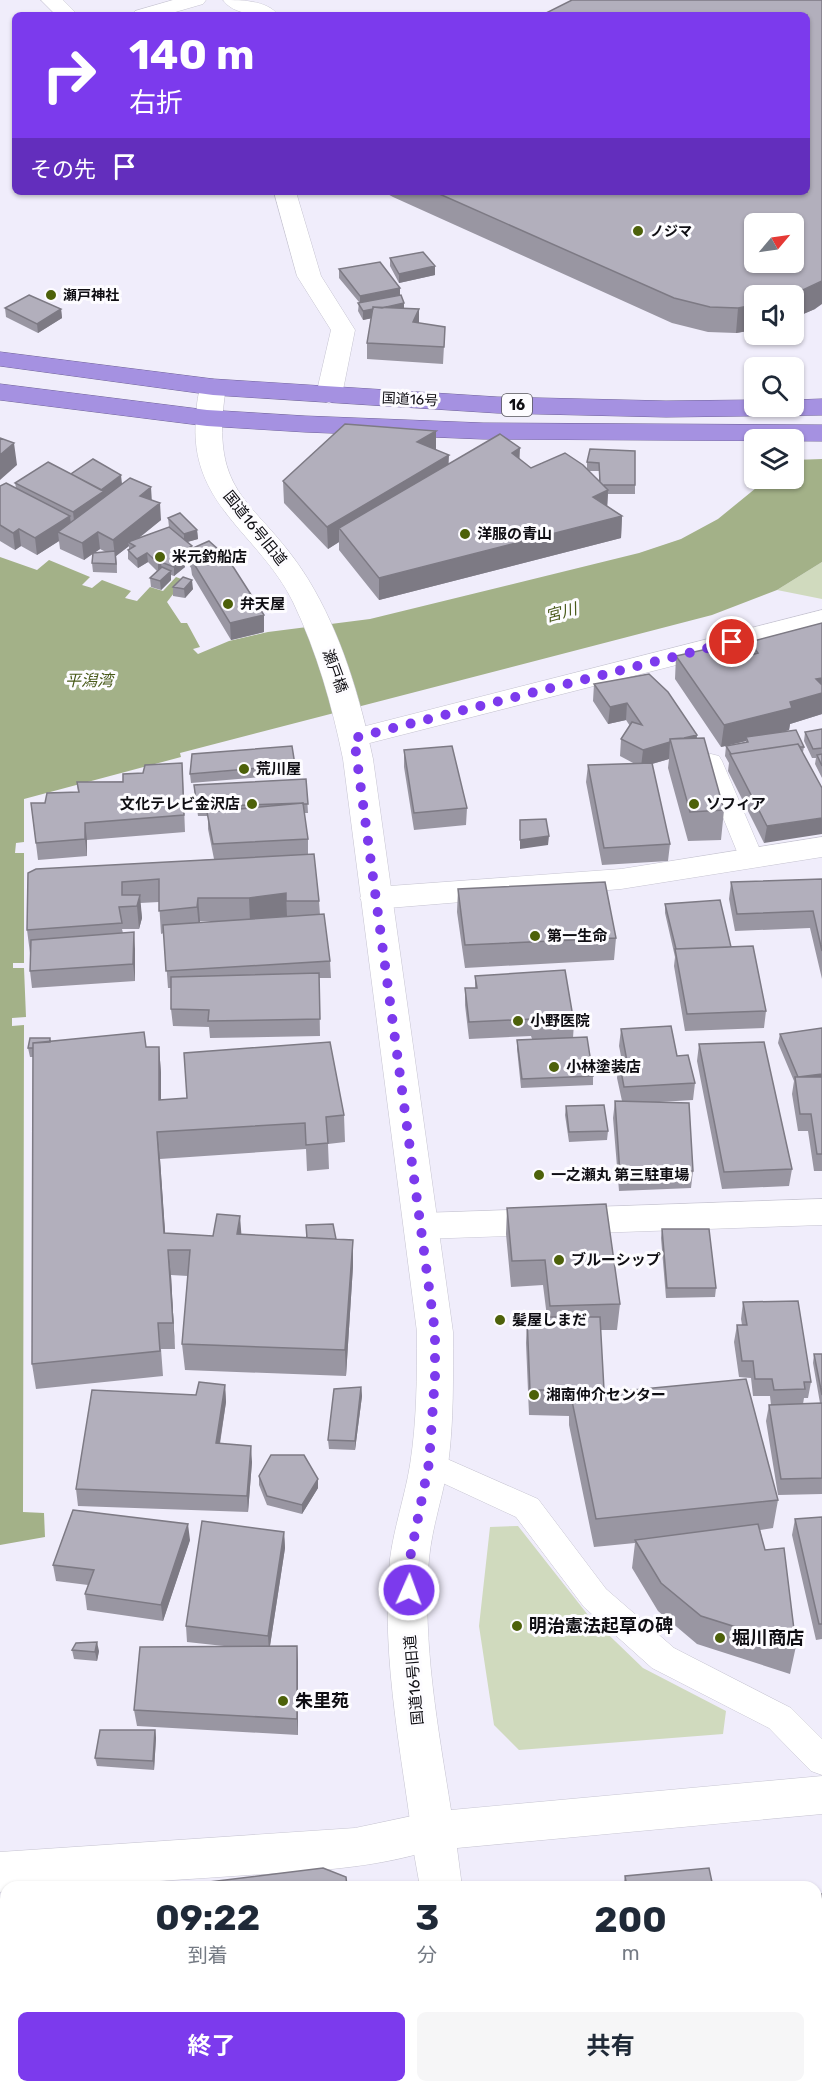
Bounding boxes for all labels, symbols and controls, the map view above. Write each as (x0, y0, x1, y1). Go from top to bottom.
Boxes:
text: 140 m (129, 30, 255, 80)
icon: right (30, 36, 108, 114)
text: 右折 (129, 87, 183, 119)
icon: arrive (108, 150, 141, 183)
text: その先 (30, 156, 96, 183)
north arrow (744, 213, 804, 273)
map controls (744, 213, 804, 489)
place label: ノジマ (650, 223, 692, 240)
marker: ノジマ (631, 224, 645, 238)
button: sound (744, 285, 804, 345)
place label: 瀬戸神社 (63, 287, 119, 304)
marker: 瀬戸神社 (44, 288, 58, 302)
button: search (744, 357, 804, 417)
street label: 国道16号 (381, 390, 439, 409)
road number: 16 (502, 394, 532, 416)
button: layers (744, 429, 804, 489)
street label: 国道16号旧道 (220, 487, 290, 569)
place label: 洋服の青山 (477, 525, 552, 543)
marker: 洋服の青山 (458, 527, 472, 541)
place label: 米元釣船店 (172, 548, 247, 566)
marker: 米元釣船店 (153, 550, 167, 564)
place label: 弁天屋 (240, 595, 285, 613)
marker: 弁天屋 (221, 597, 235, 611)
water label: 宮川 (543, 599, 581, 626)
pin (706, 616, 757, 667)
icon: arrive (715, 625, 748, 658)
street label: 瀬戸橋 (319, 647, 351, 695)
water label: 平潟湾 (65, 671, 116, 690)
place label: 荒川屋 (256, 760, 301, 778)
marker: 荒川屋 (237, 762, 251, 776)
place label: 文化テレビ金沢店 (120, 795, 240, 813)
place label: ソフィア (706, 795, 766, 813)
marker: 文化テレビ金沢店 (245, 797, 259, 811)
marker: ソフィア (687, 797, 701, 811)
place label: 第一生命 (547, 927, 608, 945)
marker: 第一生命 (528, 929, 542, 943)
place label: 小野医院 (530, 1012, 590, 1030)
marker: 小野医院 (511, 1014, 525, 1028)
place label: 小林塗装店 (566, 1058, 641, 1076)
marker: 小林塗装店 (547, 1060, 561, 1074)
place label: 一之瀬丸 第三駐車場 (551, 1166, 689, 1184)
marker: 一之瀬丸 第三駐車場 (532, 1168, 546, 1182)
place label: ブルーシップ (571, 1251, 661, 1269)
marker: ブルーシップ (552, 1253, 566, 1267)
place label: 髪屋しまだ (512, 1311, 587, 1329)
marker: 髪屋しまだ (493, 1313, 507, 1327)
place label: 湘南仲介センター (546, 1386, 666, 1404)
marker: 湘南仲介センター (527, 1388, 541, 1402)
position arrow (377, 1558, 441, 1622)
place label: 明治憲法起草の碑 (529, 1615, 673, 1637)
marker: 明治憲法起草の碑 (510, 1619, 524, 1633)
place label: 堀川商店 (732, 1627, 804, 1649)
marker: 堀川商店 (713, 1631, 727, 1645)
street label: 国道16号旧道 (401, 1634, 427, 1726)
place label: 朱里苑 (295, 1690, 349, 1712)
marker: 朱里苑 (276, 1694, 290, 1708)
text: 09:22 (155, 1896, 260, 1939)
text: 3 (415, 1896, 439, 1939)
text: 200 (594, 1898, 667, 1941)
text: m (622, 1941, 639, 1965)
text: 到着 (188, 1943, 228, 1967)
text: 分 (417, 1943, 437, 1967)
button: 終了 (18, 2012, 405, 2081)
button: 共有 (417, 2012, 804, 2081)

